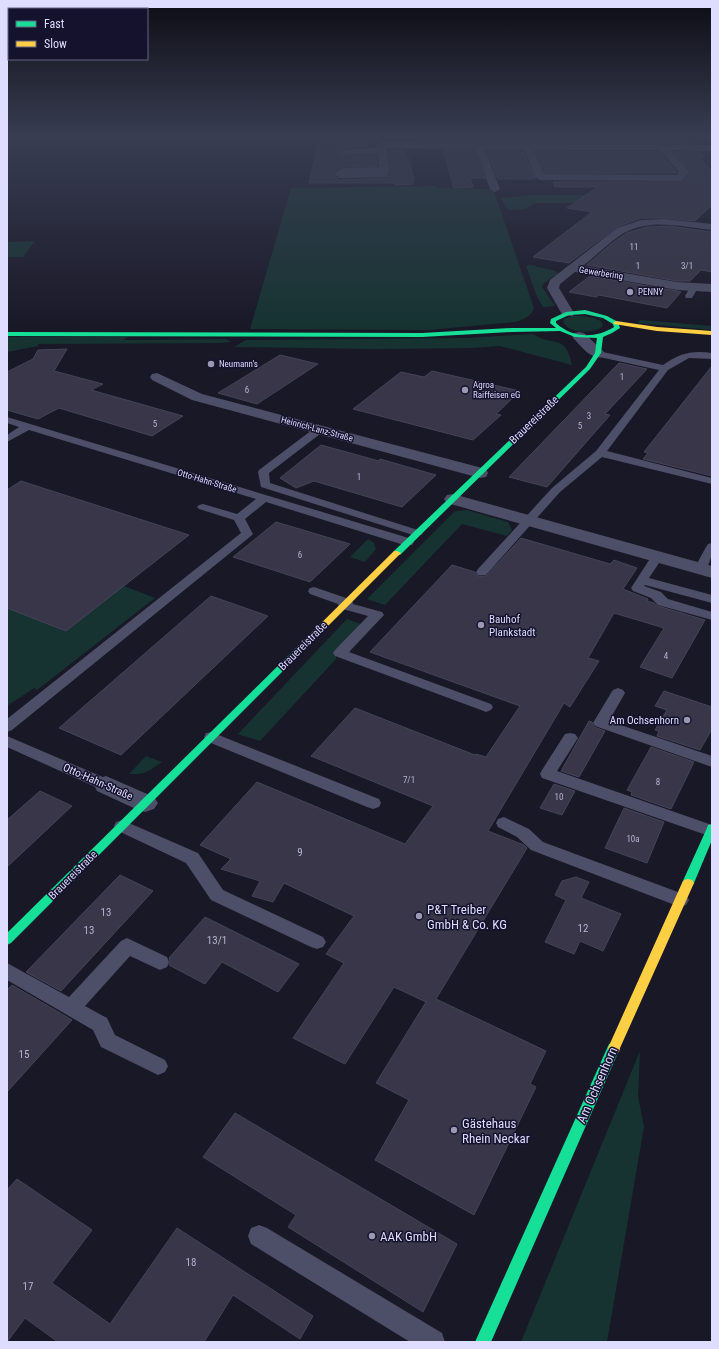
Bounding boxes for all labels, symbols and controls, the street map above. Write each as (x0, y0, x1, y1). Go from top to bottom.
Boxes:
legend (8, 8, 148, 60)
text: Fast (44, 17, 65, 31)
text: Slow (44, 37, 67, 51)
house number: 11 (630, 242, 638, 252)
house number: 1 (636, 261, 640, 271)
house number: 3/1 (681, 261, 693, 271)
street label: Gewerbering (578, 265, 624, 281)
marker: PENNY (625, 287, 635, 297)
place label: PENNY (638, 287, 663, 297)
marker: Neumann’s (206, 359, 216, 369)
place label: Neumann’s (219, 359, 258, 369)
house number: 1 (620, 372, 624, 382)
place label: Agroa Raiffeisen eG (473, 380, 520, 400)
house number: 6 (245, 385, 249, 395)
marker: Agroa Raiffeisen eG (460, 385, 470, 395)
street label: Brauereistraße (507, 393, 561, 447)
house number: 3 (587, 411, 591, 421)
street label: Heinrich-Lanz-Straße (280, 415, 354, 443)
house number: 5 (153, 419, 158, 429)
house number: 5 (578, 421, 583, 431)
street label: Otto-Hahn-Straße (176, 467, 238, 495)
house number: 1 (357, 472, 361, 482)
house number: 6 (298, 550, 302, 560)
place label: Bauhof Plankstadt (489, 613, 535, 639)
street label: Brauereistraße (276, 619, 330, 673)
marker: Bauhof Plankstadt (476, 620, 486, 630)
house number: 4 (664, 651, 669, 661)
place label: Am Ochsenhorn (610, 714, 679, 727)
marker: Am Ochsenhorn (682, 715, 692, 725)
street label: Otto-Hahn-Straße (61, 761, 135, 803)
house number: 7/1 (403, 775, 415, 785)
house number: 8 (656, 777, 660, 787)
house number: 10 (555, 792, 563, 802)
house number: 10a (626, 834, 640, 844)
house number: 9 (297, 846, 303, 859)
street label: Brauereistraße (46, 848, 100, 902)
place label: P&T Treiber GmbH & Co. KG (427, 902, 507, 932)
house number: 13 (101, 906, 111, 919)
marker: P&T Treiber GmbH & Co. KG (414, 911, 424, 921)
house number: 12 (578, 922, 588, 935)
house number: 13 (84, 924, 94, 937)
house number: 13/1 (207, 934, 227, 947)
street label: Am Ochsenhorn (574, 1045, 620, 1125)
house number: 15 (19, 1048, 29, 1061)
place label: Gästehaus Rhein Neckar (462, 1116, 530, 1146)
marker: Gästehaus Rhein Neckar (449, 1125, 459, 1135)
place label: AAK GmbH (380, 1229, 437, 1244)
marker: AAK GmbH (367, 1231, 377, 1241)
house number: 18 (186, 1256, 196, 1269)
house number: 17 (23, 1280, 33, 1293)

